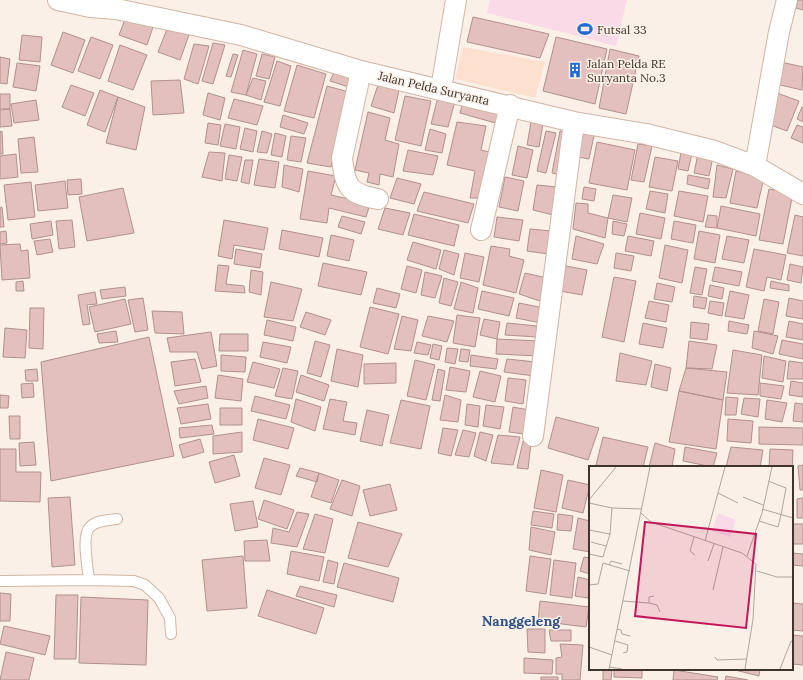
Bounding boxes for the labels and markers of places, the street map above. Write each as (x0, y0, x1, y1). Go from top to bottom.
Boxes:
sports icon: Futsal 33 (576, 20, 594, 38)
place label: Futsal 33 (597, 22, 647, 37)
place label: Jalan Pelda RE Suryanta No.3 (586, 56, 666, 85)
building icon: Jalan Pelda RE Suryanta No.3 (566, 61, 584, 79)

